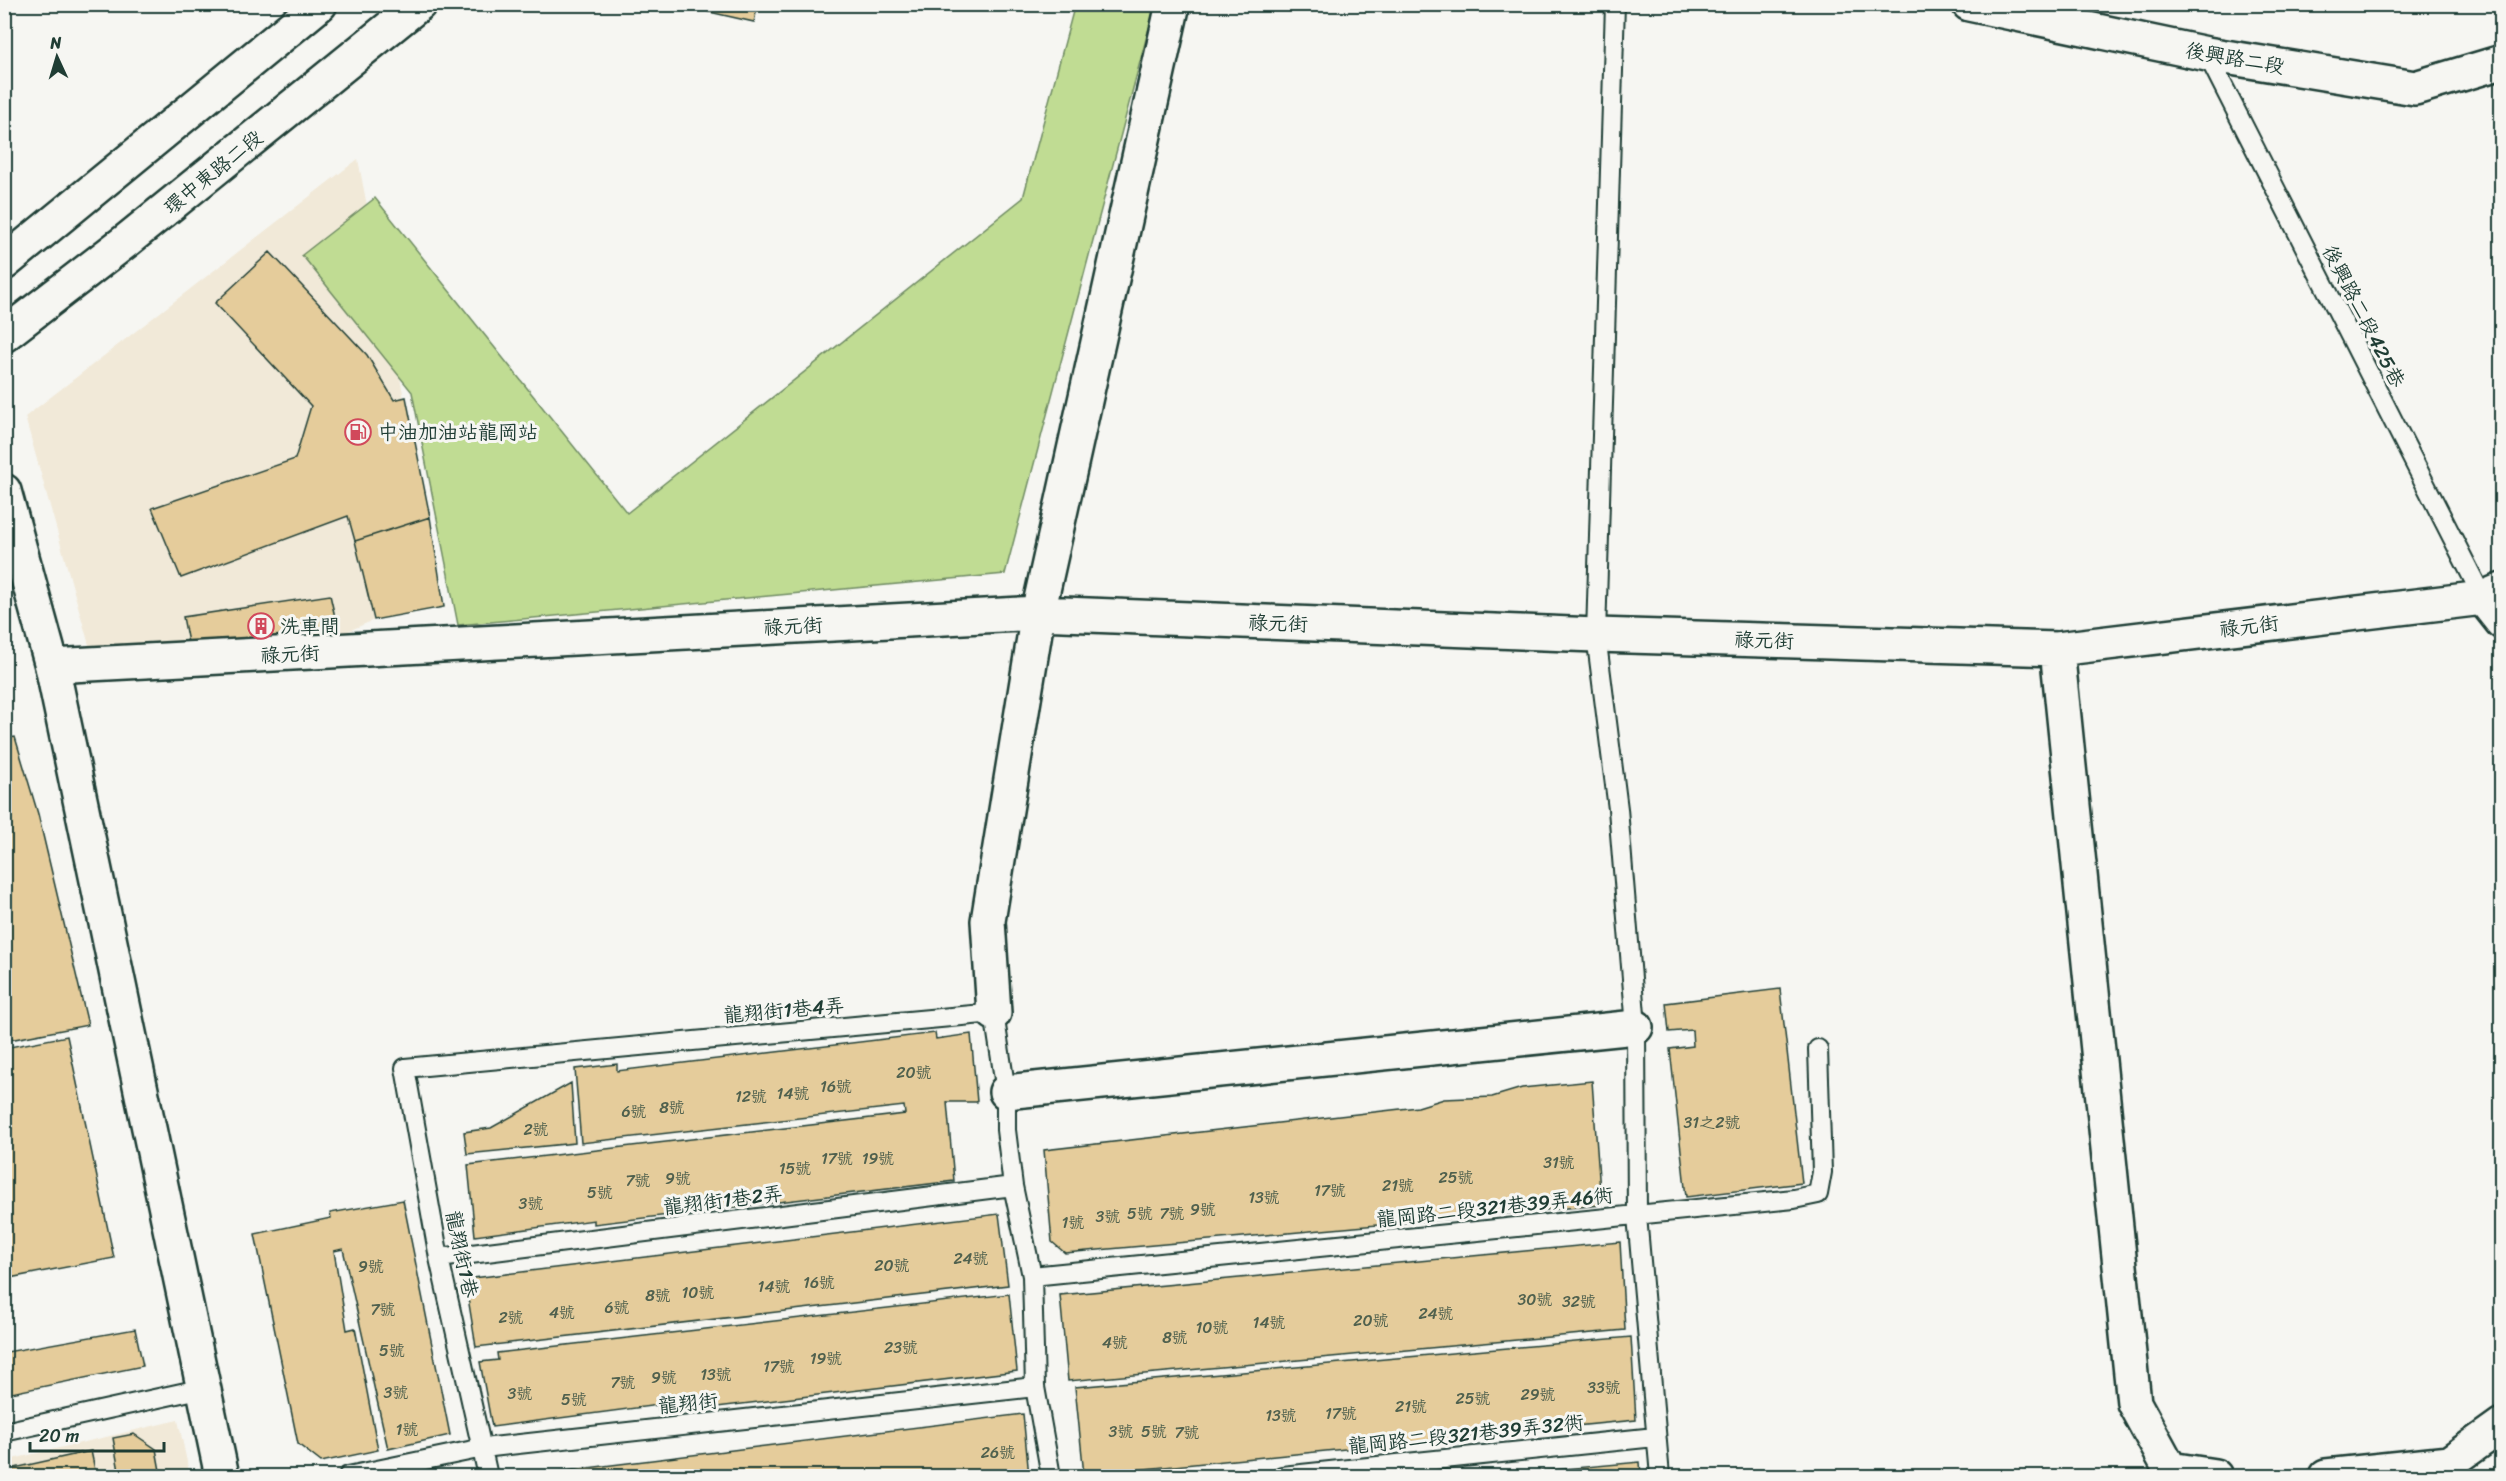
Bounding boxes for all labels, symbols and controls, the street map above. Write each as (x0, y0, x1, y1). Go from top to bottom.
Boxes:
north arrow (27, 27, 87, 87)
text: N (48, 28, 63, 57)
street label: 後興路二段 (2183, 33, 2287, 84)
street label: 環中東路二段 (156, 121, 271, 224)
street label: 後興路二段425巷 (2312, 239, 2415, 395)
place label: 中油加油站龍岡站 (378, 415, 538, 450)
fuel station icon: 中油加油站龍岡站 (343, 417, 373, 447)
street label: 祿元街 (1247, 605, 1309, 642)
street label: 祿元街 (2217, 605, 2281, 648)
street label: 祿元街 (762, 607, 824, 646)
place label: 洗車間 (280, 609, 340, 644)
building icon: 洗車間 (246, 611, 276, 641)
street label: 祿元街 (1733, 622, 1795, 659)
street label: 祿元街 (259, 635, 321, 674)
street label: 龍翔街1巷4弄 (722, 988, 846, 1033)
house number: 20號 (896, 1058, 932, 1087)
house number: 16號 (820, 1072, 852, 1101)
house number: 14號 (777, 1079, 809, 1108)
house number: 12號 (735, 1082, 767, 1111)
house number: 8號 (659, 1093, 685, 1122)
house number: 6號 (621, 1097, 647, 1126)
house number: 31之2號 (1684, 1108, 1740, 1137)
house number: 2號 (523, 1115, 549, 1144)
house number: 17號 (821, 1144, 853, 1173)
house number: 19號 (862, 1144, 894, 1173)
house number: 31號 (1543, 1148, 1575, 1177)
house number: 15號 (779, 1154, 811, 1183)
house number: 25號 (1438, 1163, 1474, 1192)
house number: 9號 (665, 1164, 691, 1193)
house number: 7號 (625, 1166, 651, 1195)
house number: 21號 (1382, 1171, 1414, 1200)
street label: 龍翔街1巷2弄 (661, 1176, 785, 1225)
house number: 17號 (1314, 1176, 1346, 1205)
house number: 5號 (587, 1178, 613, 1207)
street label: 龍岡路二段321巷39弄46衖 (1375, 1178, 1615, 1237)
house number: 13號 (1248, 1183, 1280, 1212)
house number: 3號 (519, 1189, 543, 1218)
house number: 9號 (1190, 1195, 1216, 1224)
house number: 5號 (1127, 1199, 1153, 1228)
house number: 7號 (1159, 1199, 1185, 1228)
house number: 3號 (1096, 1202, 1120, 1231)
street label: 龍翔街1巷 (435, 1207, 488, 1302)
house number: 1號 (1062, 1208, 1084, 1237)
house number: 24號 (953, 1244, 989, 1273)
house number: 20號 (874, 1251, 910, 1280)
house number: 9號 (358, 1252, 384, 1281)
house number: 16號 (803, 1268, 835, 1297)
house number: 14號 (758, 1272, 790, 1301)
house number: 10號 (682, 1278, 714, 1307)
house number: 8號 (645, 1281, 671, 1310)
house number: 30號 (1518, 1285, 1552, 1314)
house number: 32號 (1562, 1287, 1596, 1316)
house number: 6號 (604, 1293, 630, 1322)
house number: 7號 (370, 1295, 396, 1324)
house number: 4號 (549, 1298, 575, 1327)
house number: 24號 (1418, 1299, 1454, 1328)
house number: 2號 (498, 1303, 524, 1332)
house number: 20號 (1353, 1306, 1389, 1335)
house number: 14號 (1253, 1308, 1285, 1337)
house number: 10號 (1196, 1313, 1228, 1342)
house number: 8號 (1162, 1323, 1188, 1352)
house number: 4號 (1102, 1328, 1128, 1357)
house number: 23號 (884, 1333, 918, 1362)
house number: 5號 (379, 1336, 405, 1365)
house number: 19號 (810, 1344, 842, 1373)
house number: 17號 (763, 1352, 795, 1381)
house number: 13號 (700, 1360, 732, 1389)
house number: 9號 (651, 1363, 677, 1392)
house number: 7號 (610, 1368, 636, 1397)
house number: 33號 (1587, 1373, 1621, 1402)
house number: 3號 (384, 1378, 408, 1407)
house number: 3號 (508, 1379, 532, 1408)
house number: 29號 (1520, 1380, 1556, 1409)
street label: 龍翔街 (656, 1383, 720, 1424)
house number: 25號 (1455, 1384, 1491, 1413)
house number: 5號 (561, 1385, 587, 1414)
house number: 21號 (1395, 1392, 1427, 1421)
house number: 17號 (1325, 1399, 1357, 1428)
house number: 13號 (1265, 1401, 1297, 1430)
street label: 龍岡路二段321巷39弄32衖 (1346, 1405, 1586, 1464)
scale bar (30, 1415, 164, 1453)
house number: 1號 (396, 1415, 418, 1444)
house number: 3號 (1109, 1417, 1133, 1446)
house number: 5號 (1141, 1417, 1167, 1446)
house number: 7號 (1174, 1418, 1200, 1447)
text: 20 m (39, 1420, 79, 1452)
house number: 26號 (981, 1438, 1015, 1467)

